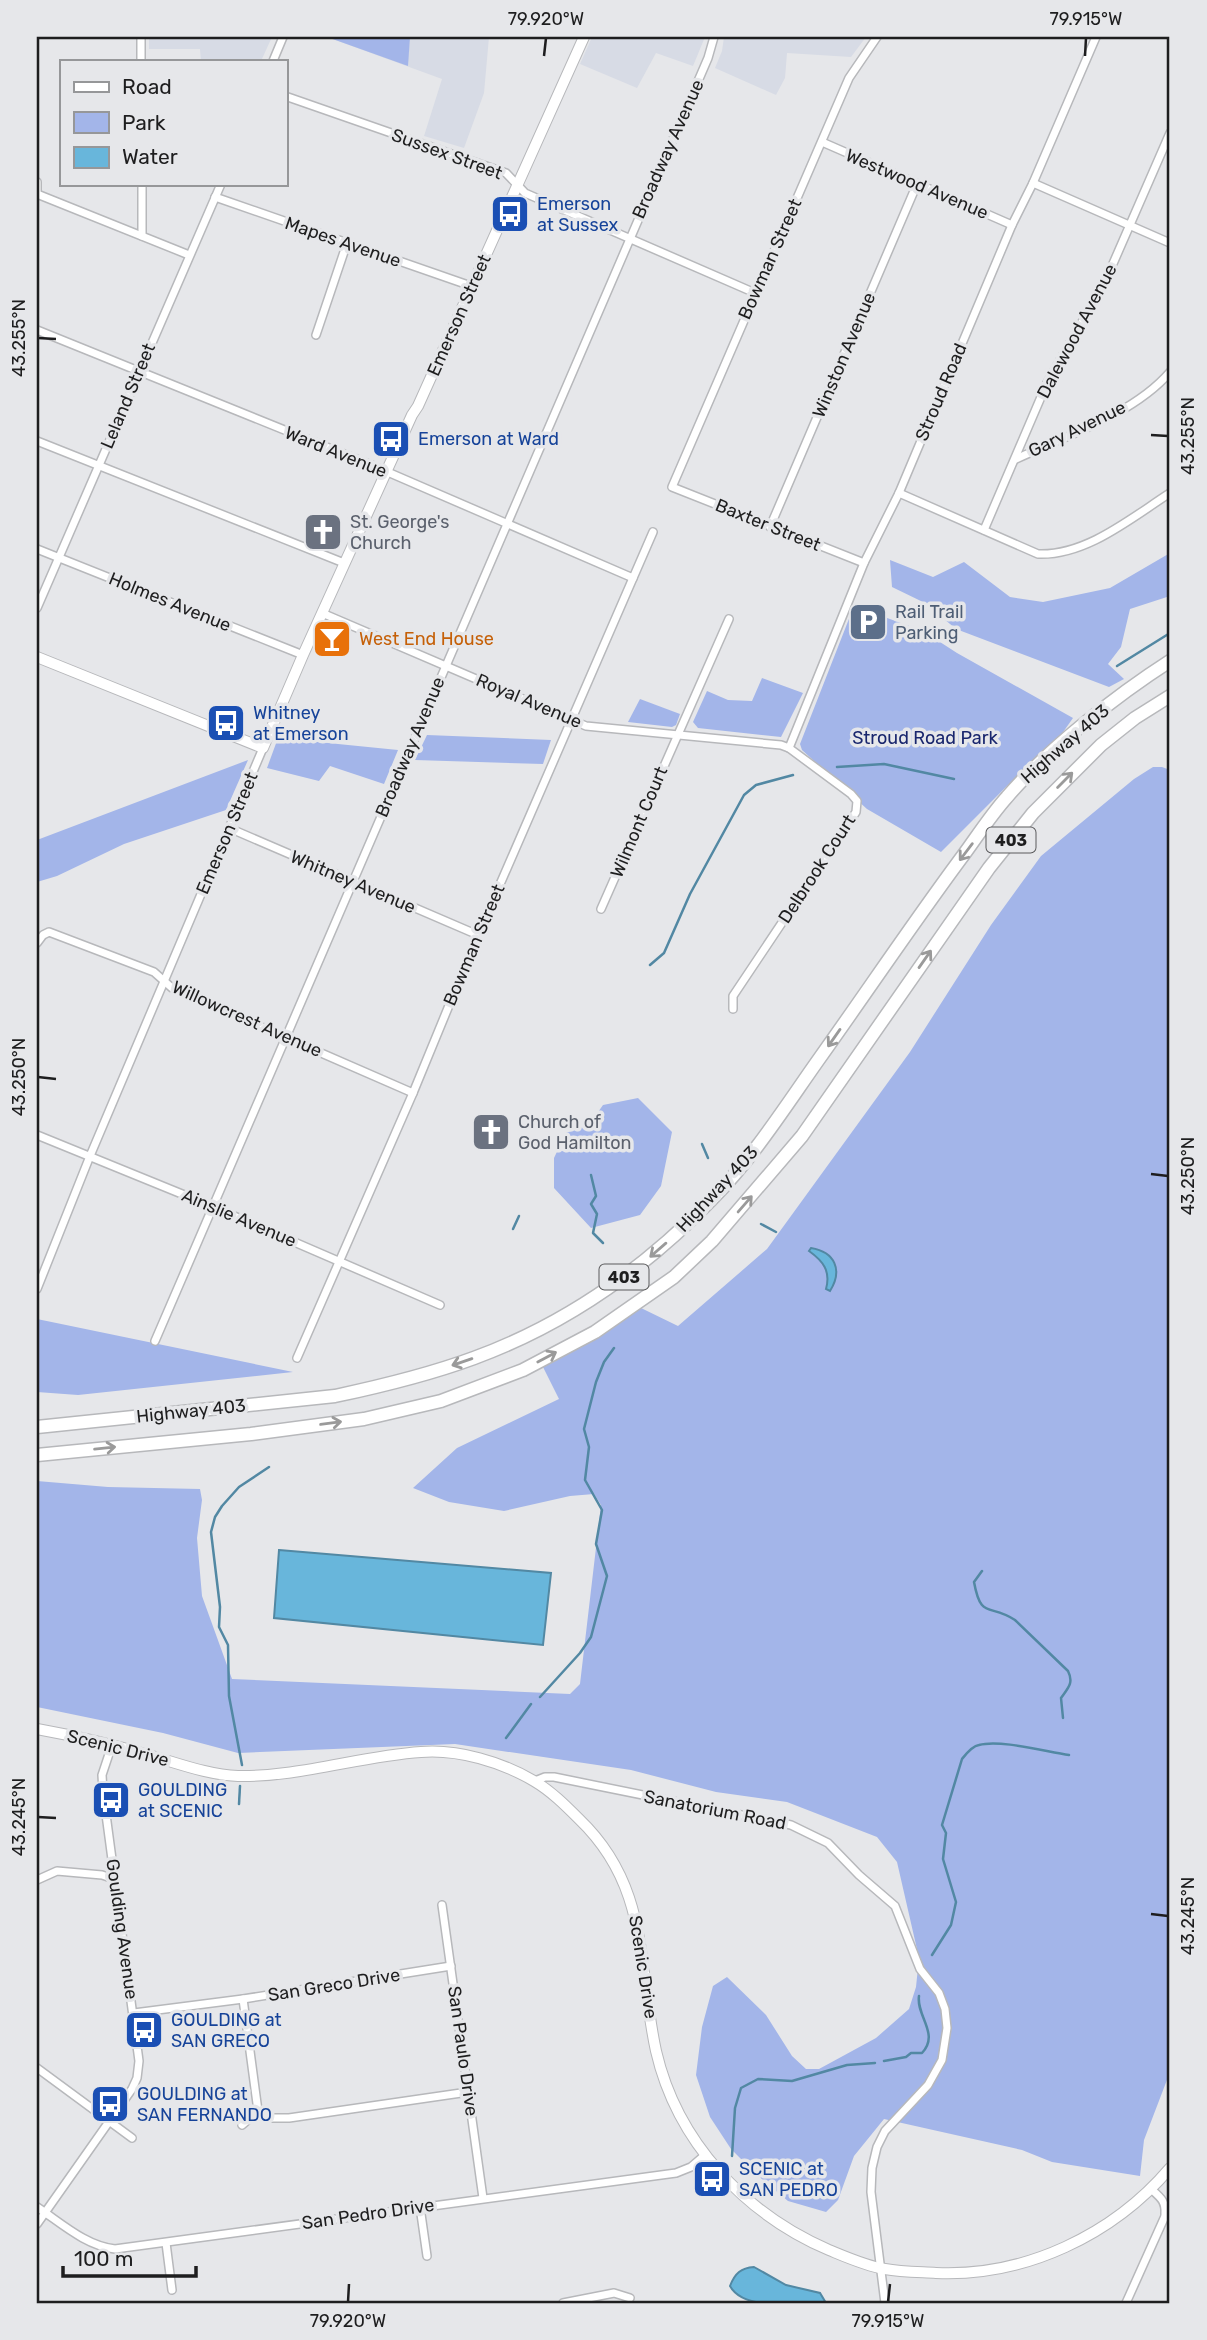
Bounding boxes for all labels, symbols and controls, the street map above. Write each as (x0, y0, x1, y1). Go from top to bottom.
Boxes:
text: 79.920°W (508, 8, 584, 30)
text: 79.915°W (1050, 8, 1122, 30)
legend (60, 60, 287, 186)
text: Road (122, 74, 172, 99)
street label: Broadway Avenue (627, 76, 709, 222)
text: Park (122, 110, 166, 135)
street label: Sussex Street (389, 124, 505, 184)
text: Water (122, 144, 178, 169)
street label: Westwood Avenue (842, 144, 992, 224)
bus stop icon: Emerson at Sussex (489, 193, 531, 235)
place label: Emerson at Sussex (537, 193, 619, 236)
street label: Bowman Street (734, 195, 806, 323)
street label: Mapes Avenue (282, 212, 404, 272)
street label: Emerson Street (422, 251, 496, 379)
street label: Dalewood Avenue (1032, 260, 1122, 402)
street label: Winston Avenue (808, 289, 880, 421)
text: 43.255°N (8, 299, 30, 377)
street label: Leland Street (96, 340, 160, 452)
street label: Stroud Road (911, 340, 971, 444)
street label: Gary Avenue (1025, 396, 1129, 462)
text: 43.255°N (1177, 397, 1199, 475)
bus stop icon: Emerson at Ward (370, 418, 412, 460)
street label: Ward Avenue (282, 422, 390, 482)
place label: Emerson at Ward (418, 428, 559, 450)
street label: Baxter Street (712, 494, 824, 556)
church icon: St. George's Church (302, 511, 344, 553)
place label: St. George's Church (350, 511, 450, 554)
street label: Holmes Avenue (106, 567, 234, 637)
parking icon: Rail Trail Parking (847, 601, 889, 643)
place label: Rail Trail Parking (895, 601, 964, 644)
bar icon: West End House (311, 618, 353, 660)
place label: West End House (359, 628, 494, 650)
street label: Royal Avenue (473, 669, 585, 733)
street label: Broadway Avenue (371, 674, 449, 820)
street label: Highway 403 (1016, 700, 1114, 788)
bus stop icon: Whitney at Emerson (205, 702, 247, 744)
place label: Whitney at Emerson (253, 702, 349, 745)
park label: Stroud Road Park (852, 727, 999, 749)
street label: Wilmont Court (606, 763, 672, 881)
street label: Emerson Street (191, 769, 263, 897)
one-way arrow (1057, 772, 1074, 789)
street label: Delbrook Court (774, 810, 860, 928)
road number: 403 (986, 828, 1036, 852)
one-way arrow (958, 842, 973, 861)
street label: Whitney Avenue (287, 846, 419, 918)
street label: Bowman Street (439, 881, 509, 1009)
one-way arrow (918, 950, 932, 969)
street label: Willowcrest Avenue (169, 976, 325, 1062)
one-way arrow (827, 1028, 841, 1047)
text: 43.250°N (8, 1038, 30, 1116)
church icon: Church of God Hamilton (470, 1111, 512, 1153)
place label: Church of God Hamilton (518, 1111, 632, 1154)
text: 43.250°N (1177, 1137, 1199, 1215)
street label: Highway 403 (671, 1141, 763, 1237)
street label: Ainslie Avenue (178, 1184, 300, 1252)
one-way arrow (737, 1195, 753, 1213)
one-way arrow (650, 1241, 667, 1258)
road number: 403 (600, 1264, 648, 1289)
one-way arrow (536, 1350, 557, 1363)
one-way arrow (451, 1356, 473, 1369)
street label: Highway 403 (135, 1394, 247, 1428)
one-way arrow (319, 1417, 342, 1430)
one-way arrow (93, 1442, 115, 1455)
street label: Scenic Drive (65, 1725, 171, 1771)
text: 43.245°N (8, 1778, 30, 1856)
bus stop icon: GOULDING at SCENIC (90, 1779, 132, 1821)
place label: GOULDING at SCENIC (138, 1779, 227, 1822)
street label: Sanatorium Road (642, 1785, 788, 1835)
street label: Goulding Avenue (101, 1857, 143, 2001)
text: 43.245°N (1177, 1877, 1199, 1955)
street label: Scenic Drive (624, 1914, 662, 2020)
street label: San Greco Drive (266, 1964, 402, 2006)
street label: San Paulo Drive (443, 1985, 483, 2117)
bus stop icon: GOULDING at SAN GRECO (123, 2009, 165, 2051)
place label: GOULDING at SAN GRECO (171, 2009, 282, 2052)
bus stop icon: GOULDING at SAN FERNANDO (89, 2083, 131, 2125)
place label: GOULDING at SAN FERNANDO (137, 2083, 272, 2126)
bus stop icon: SCENIC at SAN PEDRO (691, 2158, 733, 2200)
place label: SCENIC at SAN PEDRO (739, 2158, 838, 2201)
street label: San Pedro Drive (300, 2194, 436, 2234)
scale bar (63, 2235, 196, 2279)
text: 100 m (74, 2246, 133, 2271)
text: 79.920°W (310, 2310, 386, 2332)
text: 79.915°W (852, 2310, 924, 2332)

